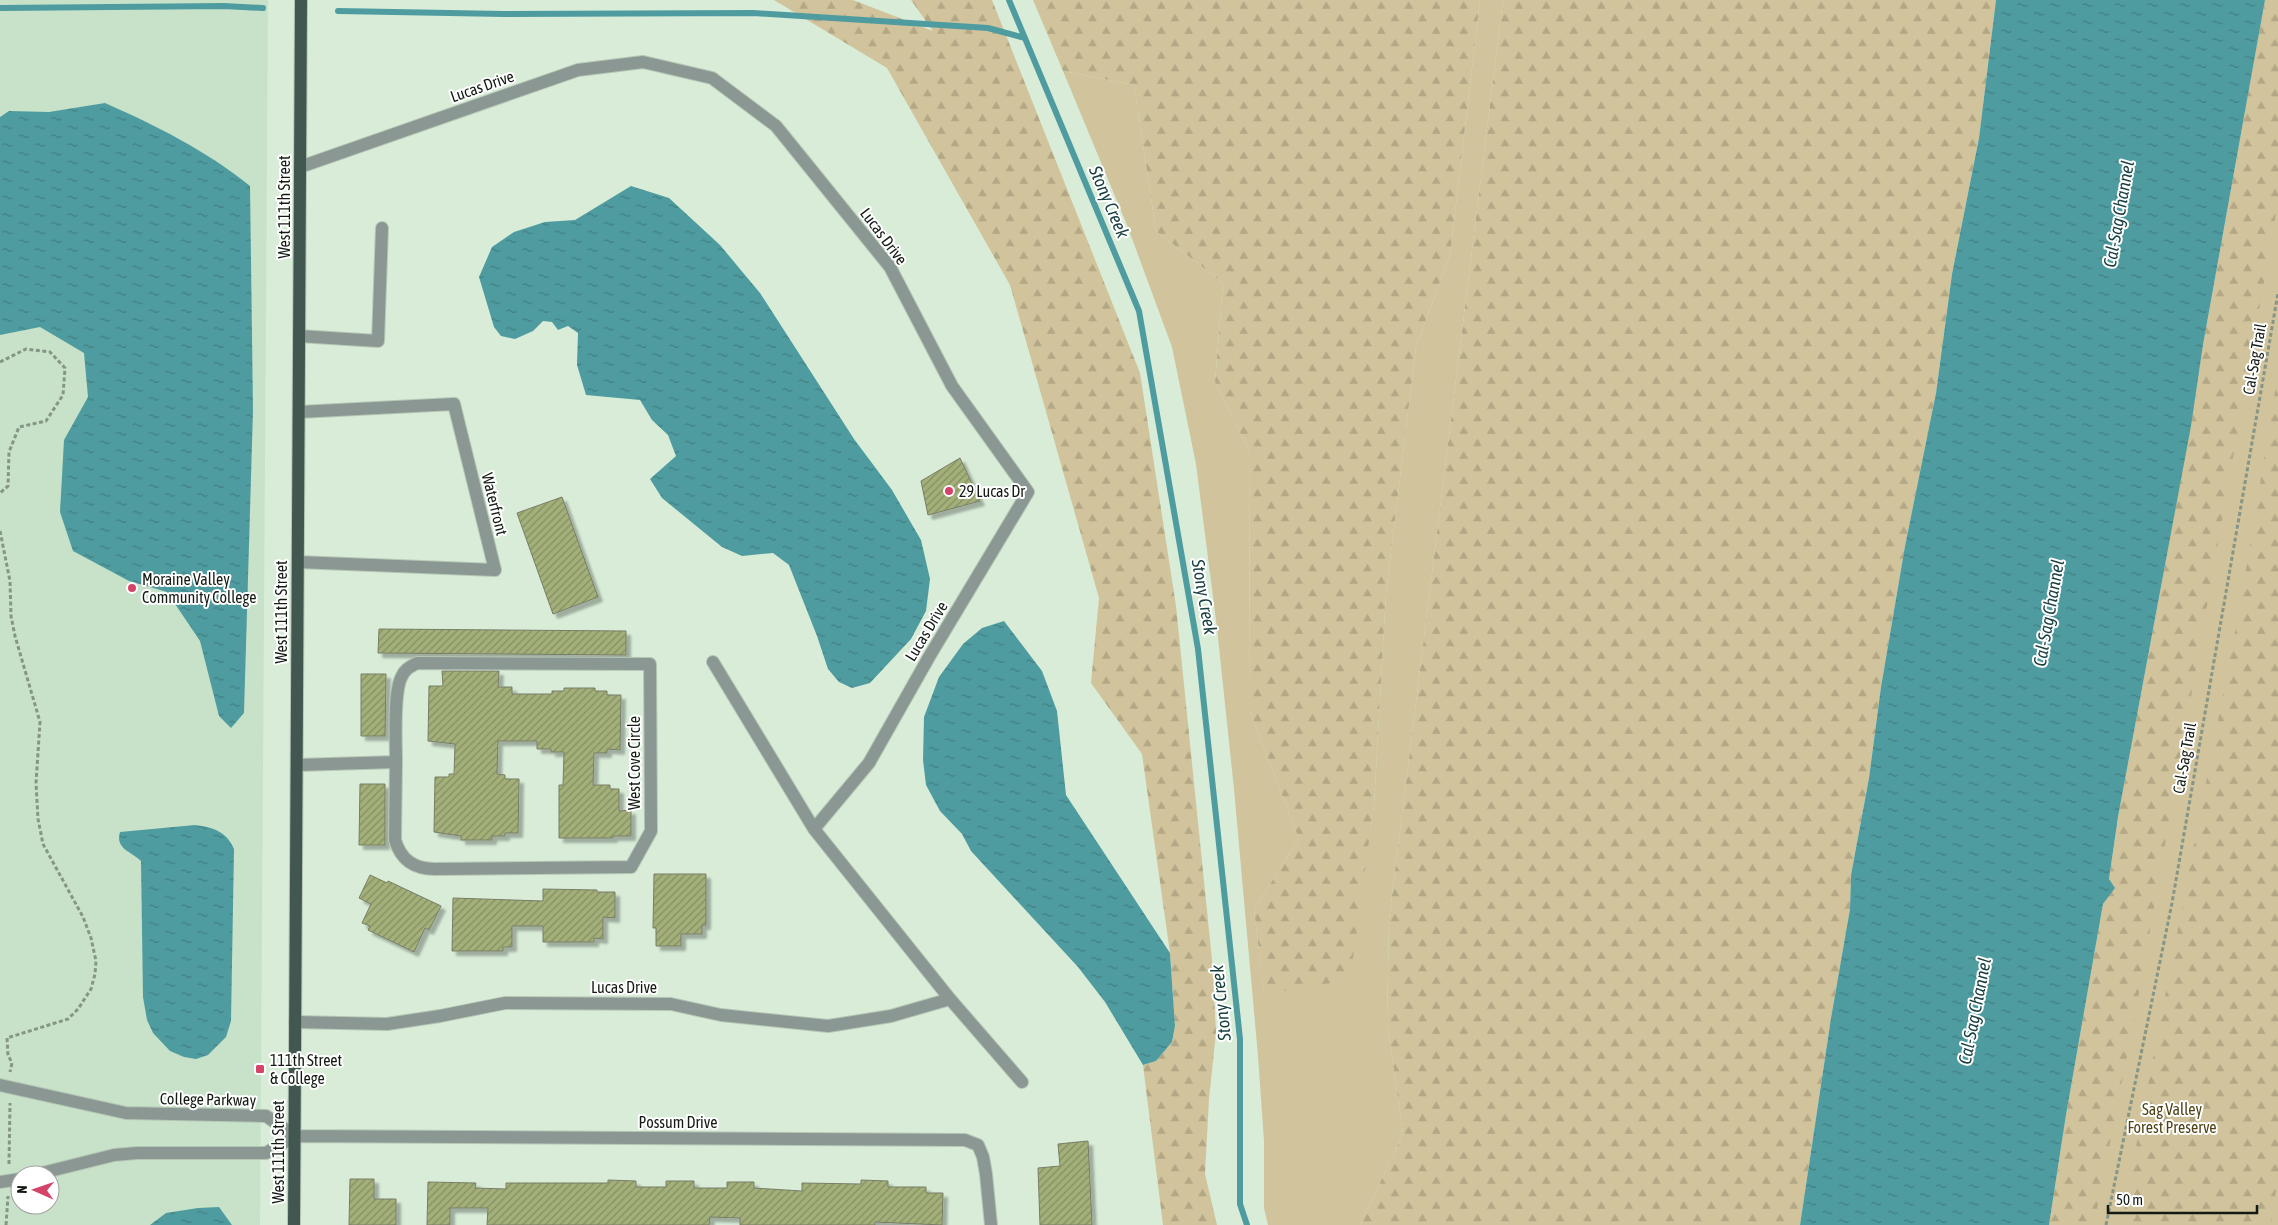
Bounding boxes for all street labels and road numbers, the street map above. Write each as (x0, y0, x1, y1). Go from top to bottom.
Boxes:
street label: Lucas Drive (448, 67, 516, 105)
street label: West 111th Street (275, 155, 293, 259)
street label: Lucas Drive (857, 204, 911, 268)
street label: Cal-Sag Trail (2239, 321, 2270, 396)
street label: Waterfront (479, 471, 512, 538)
street label: West 111th Street (272, 560, 290, 664)
street label: Lucas Drive (901, 598, 951, 664)
street label: West Cove Circle (625, 716, 643, 810)
street label: Cal-Sag Trail (2169, 720, 2200, 795)
street label: Lucas Drive (591, 978, 657, 996)
street label: College Parkway (160, 1089, 257, 1110)
street label: West 111th Street (269, 1100, 287, 1204)
street label: Possum Drive (639, 1113, 718, 1131)

